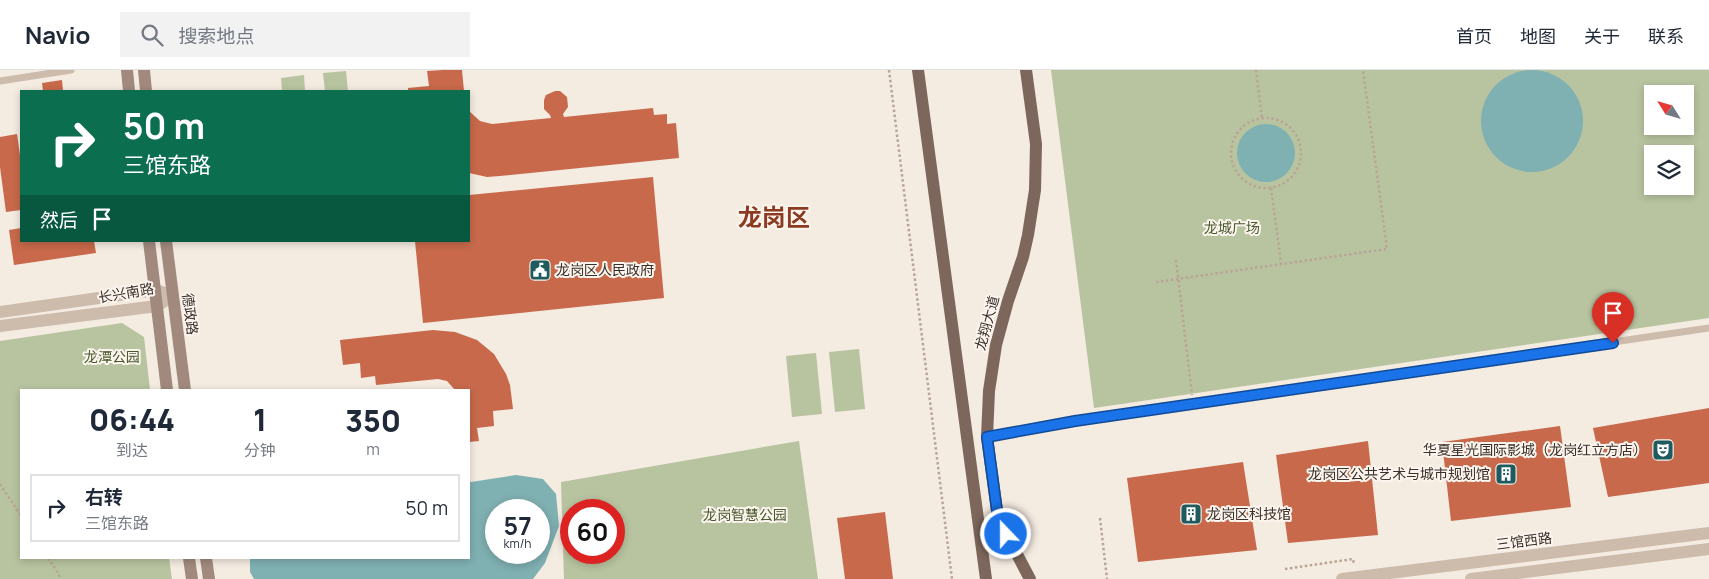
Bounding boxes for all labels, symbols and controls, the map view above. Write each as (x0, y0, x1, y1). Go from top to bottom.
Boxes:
search box (120, 12, 470, 57)
text: Navio (25, 18, 90, 51)
icon: search (138, 21, 166, 49)
text: 搜索地点 (178, 23, 254, 49)
text: 首页 (1456, 24, 1492, 48)
text: 地图 (1520, 24, 1556, 48)
text: 关于 (1584, 24, 1620, 48)
text: 联系 (1648, 24, 1684, 48)
north arrow (1644, 85, 1694, 135)
map controls (1644, 85, 1694, 195)
text: 50 m (123, 102, 205, 150)
icon: right (40, 110, 105, 175)
button: layers (1644, 145, 1694, 195)
text: 三馆东路 (123, 150, 211, 180)
district label: 龙岗区 (738, 200, 810, 233)
icon: arrive (88, 205, 116, 233)
text: 然后 (40, 207, 78, 233)
park label: 龙城广场 (1204, 218, 1260, 237)
public building icon: 龙岗区人民政府 (528, 258, 552, 282)
place label: 龙岗区人民政府 (556, 260, 654, 279)
street label: 长兴南路 (97, 278, 155, 307)
street label: 德政路 (179, 292, 202, 336)
pin (1592, 292, 1634, 343)
street label: 龙翔大道 (970, 293, 1003, 352)
icon: arrive (1599, 299, 1627, 327)
park label: 龙潭公园 (84, 347, 140, 366)
text: 06:44 (89, 399, 175, 440)
text: 1 (253, 399, 267, 440)
text: 350 (345, 400, 401, 441)
text: m (366, 438, 380, 460)
theatre icon: 华夏星光国际影城（龙岗红立方店） (1651, 438, 1675, 462)
text: 到达 (116, 439, 148, 461)
text: 分钟 (244, 439, 276, 461)
place label: 华夏星光国际影城（龙岗红立方店） (1423, 440, 1647, 459)
building icon: 龙岗区公共艺术与城市规划馆 (1494, 462, 1518, 486)
place label: 龙岗区公共艺术与城市规划馆 (1308, 464, 1490, 483)
text: 右转 (85, 484, 123, 510)
icon: right (42, 494, 70, 522)
text: 50 m (406, 495, 448, 521)
speed limit sign: 60 (560, 499, 625, 564)
building icon: 龙岗区科技馆 (1179, 502, 1203, 526)
place label: 龙岗区科技馆 (1207, 504, 1291, 523)
park label: 龙岗智慧公园 (703, 505, 787, 524)
position arrow (979, 507, 1031, 559)
text: 57 (504, 508, 532, 543)
text: 三馆东路 (85, 512, 149, 534)
street label: 三馆西路 (1495, 528, 1553, 553)
text: km/h (504, 535, 531, 552)

